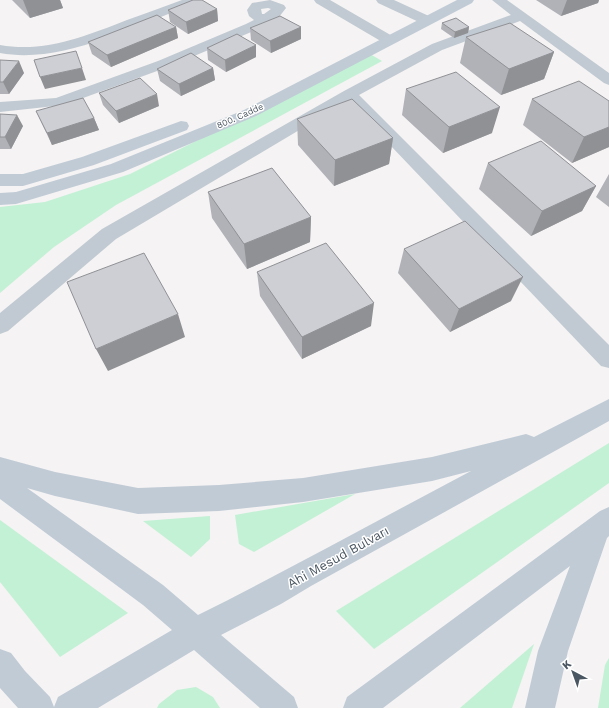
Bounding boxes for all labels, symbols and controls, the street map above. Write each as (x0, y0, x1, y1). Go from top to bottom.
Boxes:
street label: 800. Cadde (215, 101, 265, 131)
street label: Ahi Mesud Bulvarı (285, 523, 391, 591)
north arrow (553, 652, 593, 692)
text: K (560, 657, 574, 672)

